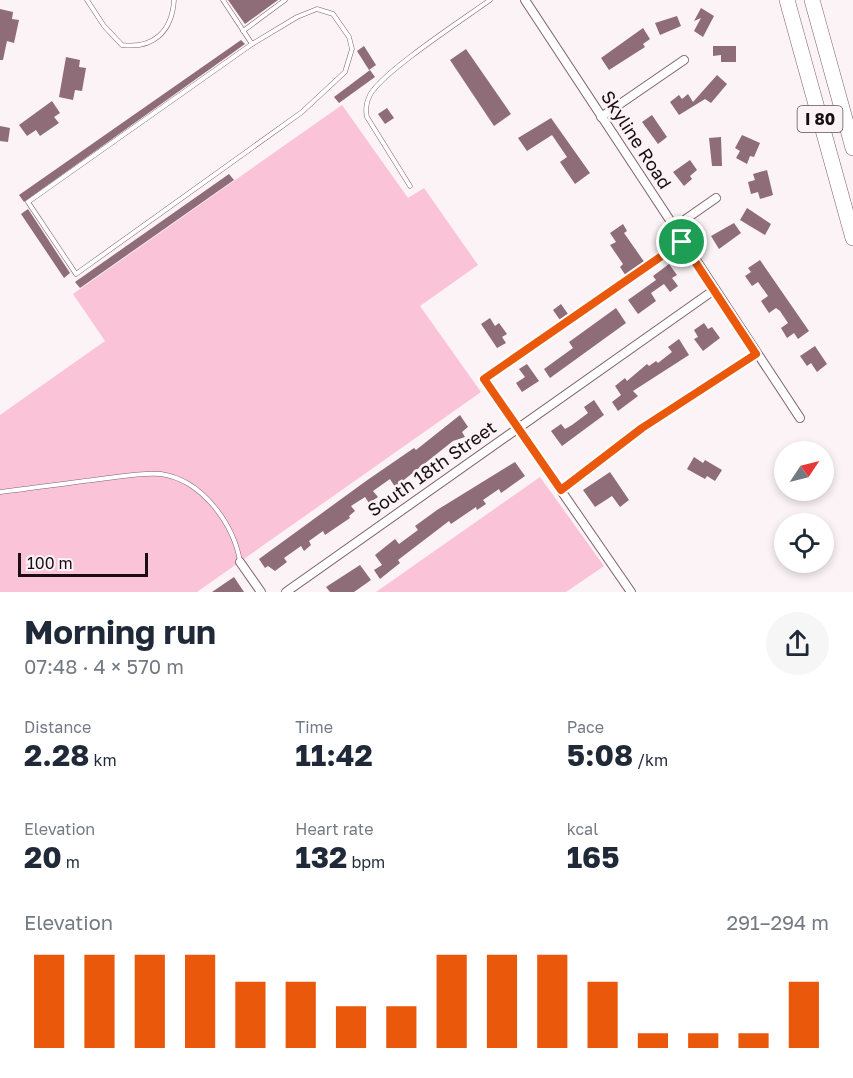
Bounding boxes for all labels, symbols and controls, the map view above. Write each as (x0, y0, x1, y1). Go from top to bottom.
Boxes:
street label: Skyline Road (597, 86, 677, 193)
road number: I 80 (798, 106, 842, 132)
pin (656, 216, 707, 267)
icon: arrive (665, 225, 698, 258)
street label: South 18th Street (363, 416, 500, 521)
north arrow (774, 441, 834, 501)
map controls (774, 441, 834, 573)
button: locate (774, 513, 834, 573)
scale bar (18, 550, 148, 578)
text: 100 m (27, 553, 73, 573)
text: Morning run (24, 612, 216, 651)
button: share (766, 612, 829, 675)
text: 07:48 · 4 × 570 m (24, 654, 184, 678)
text: Distance (24, 717, 91, 737)
text: Time (295, 717, 333, 737)
text: Pace (567, 717, 604, 737)
text: 2.28 (24, 737, 89, 773)
text: 11:42 (295, 737, 373, 773)
text: 5:08 (567, 737, 633, 773)
text: km (89, 750, 117, 770)
text: /km (633, 750, 668, 770)
text: Elevation (24, 819, 95, 839)
text: Heart rate (295, 819, 373, 839)
text: kcal (567, 819, 598, 839)
text: 20 (24, 839, 62, 875)
text: 132 (295, 839, 347, 875)
text: 165 (567, 839, 619, 875)
text: m (62, 852, 80, 872)
text: bpm (347, 852, 385, 872)
text: Elevation (24, 910, 113, 934)
text: 291–294 m (726, 910, 829, 934)

